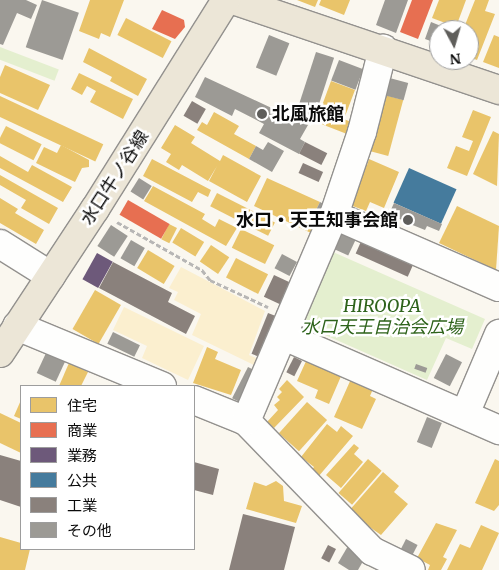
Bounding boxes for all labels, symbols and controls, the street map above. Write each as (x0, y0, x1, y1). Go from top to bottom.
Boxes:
north arrow (429, 20, 479, 70)
text: N (449, 49, 462, 68)
place label: 北風旅館 (272, 103, 344, 125)
marker: 北風旅館 (256, 108, 268, 120)
street label: 水口牛ノ谷線 (77, 127, 153, 229)
place label: 水口・天王知事会館 (236, 209, 398, 231)
marker: 水口・天王知事会館 (402, 214, 414, 226)
park label: HIROOPA 水口天王自治会広場 (301, 296, 463, 338)
legend (20, 385, 195, 550)
text: 住宅 (67, 396, 97, 415)
text: 商業 (67, 421, 97, 440)
text: 業務 (67, 446, 97, 465)
text: 公共 (67, 471, 97, 490)
text: 工業 (67, 496, 97, 515)
text: その他 (67, 521, 112, 540)

